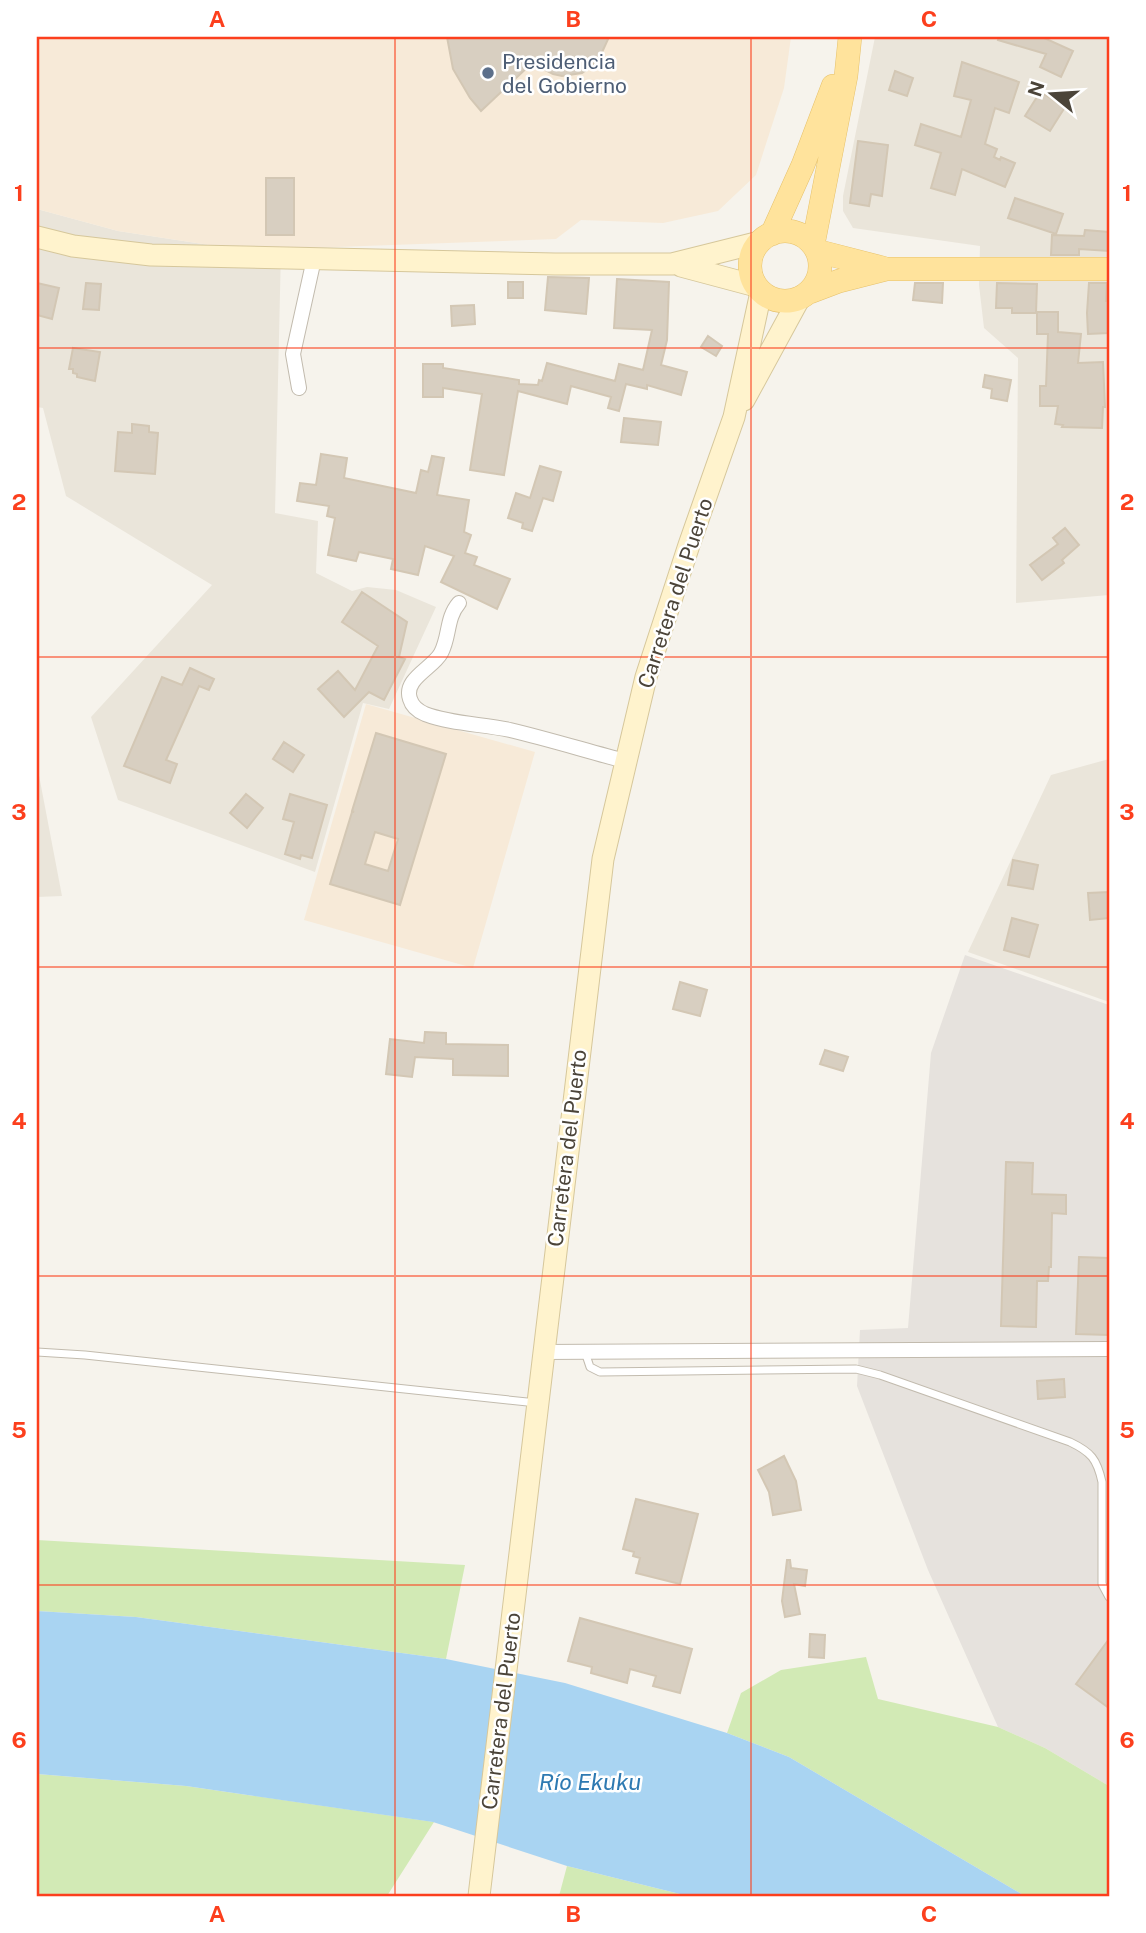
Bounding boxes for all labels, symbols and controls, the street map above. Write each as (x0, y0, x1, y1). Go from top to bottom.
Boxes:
text: A (209, 5, 226, 32)
text: B (565, 5, 581, 32)
text: C (921, 5, 937, 32)
place label: Presidencia del Gobierno (502, 49, 627, 98)
north arrow (1016, 60, 1086, 130)
marker: Presidencia del Gobierno (480, 65, 496, 81)
text: N (1023, 78, 1049, 99)
text: 1 (14, 179, 24, 206)
text: 1 (1122, 179, 1132, 206)
text: 2 (12, 488, 26, 515)
text: 2 (1120, 488, 1134, 515)
street label: Carretera del Puerto (632, 495, 718, 691)
text: 3 (11, 798, 27, 825)
text: 3 (1119, 798, 1135, 825)
street label: Carretera del Puerto (542, 1048, 592, 1248)
text: 4 (11, 1107, 27, 1134)
text: 4 (1119, 1107, 1135, 1134)
text: 5 (11, 1416, 27, 1443)
text: 5 (1119, 1416, 1135, 1443)
street label: Carretera del Puerto (476, 1611, 526, 1811)
text: 6 (11, 1726, 27, 1753)
text: 6 (1119, 1726, 1135, 1753)
water label: Río Ekuku (539, 1768, 641, 1795)
text: A (209, 1900, 226, 1927)
text: B (565, 1900, 581, 1927)
text: C (921, 1900, 937, 1927)

